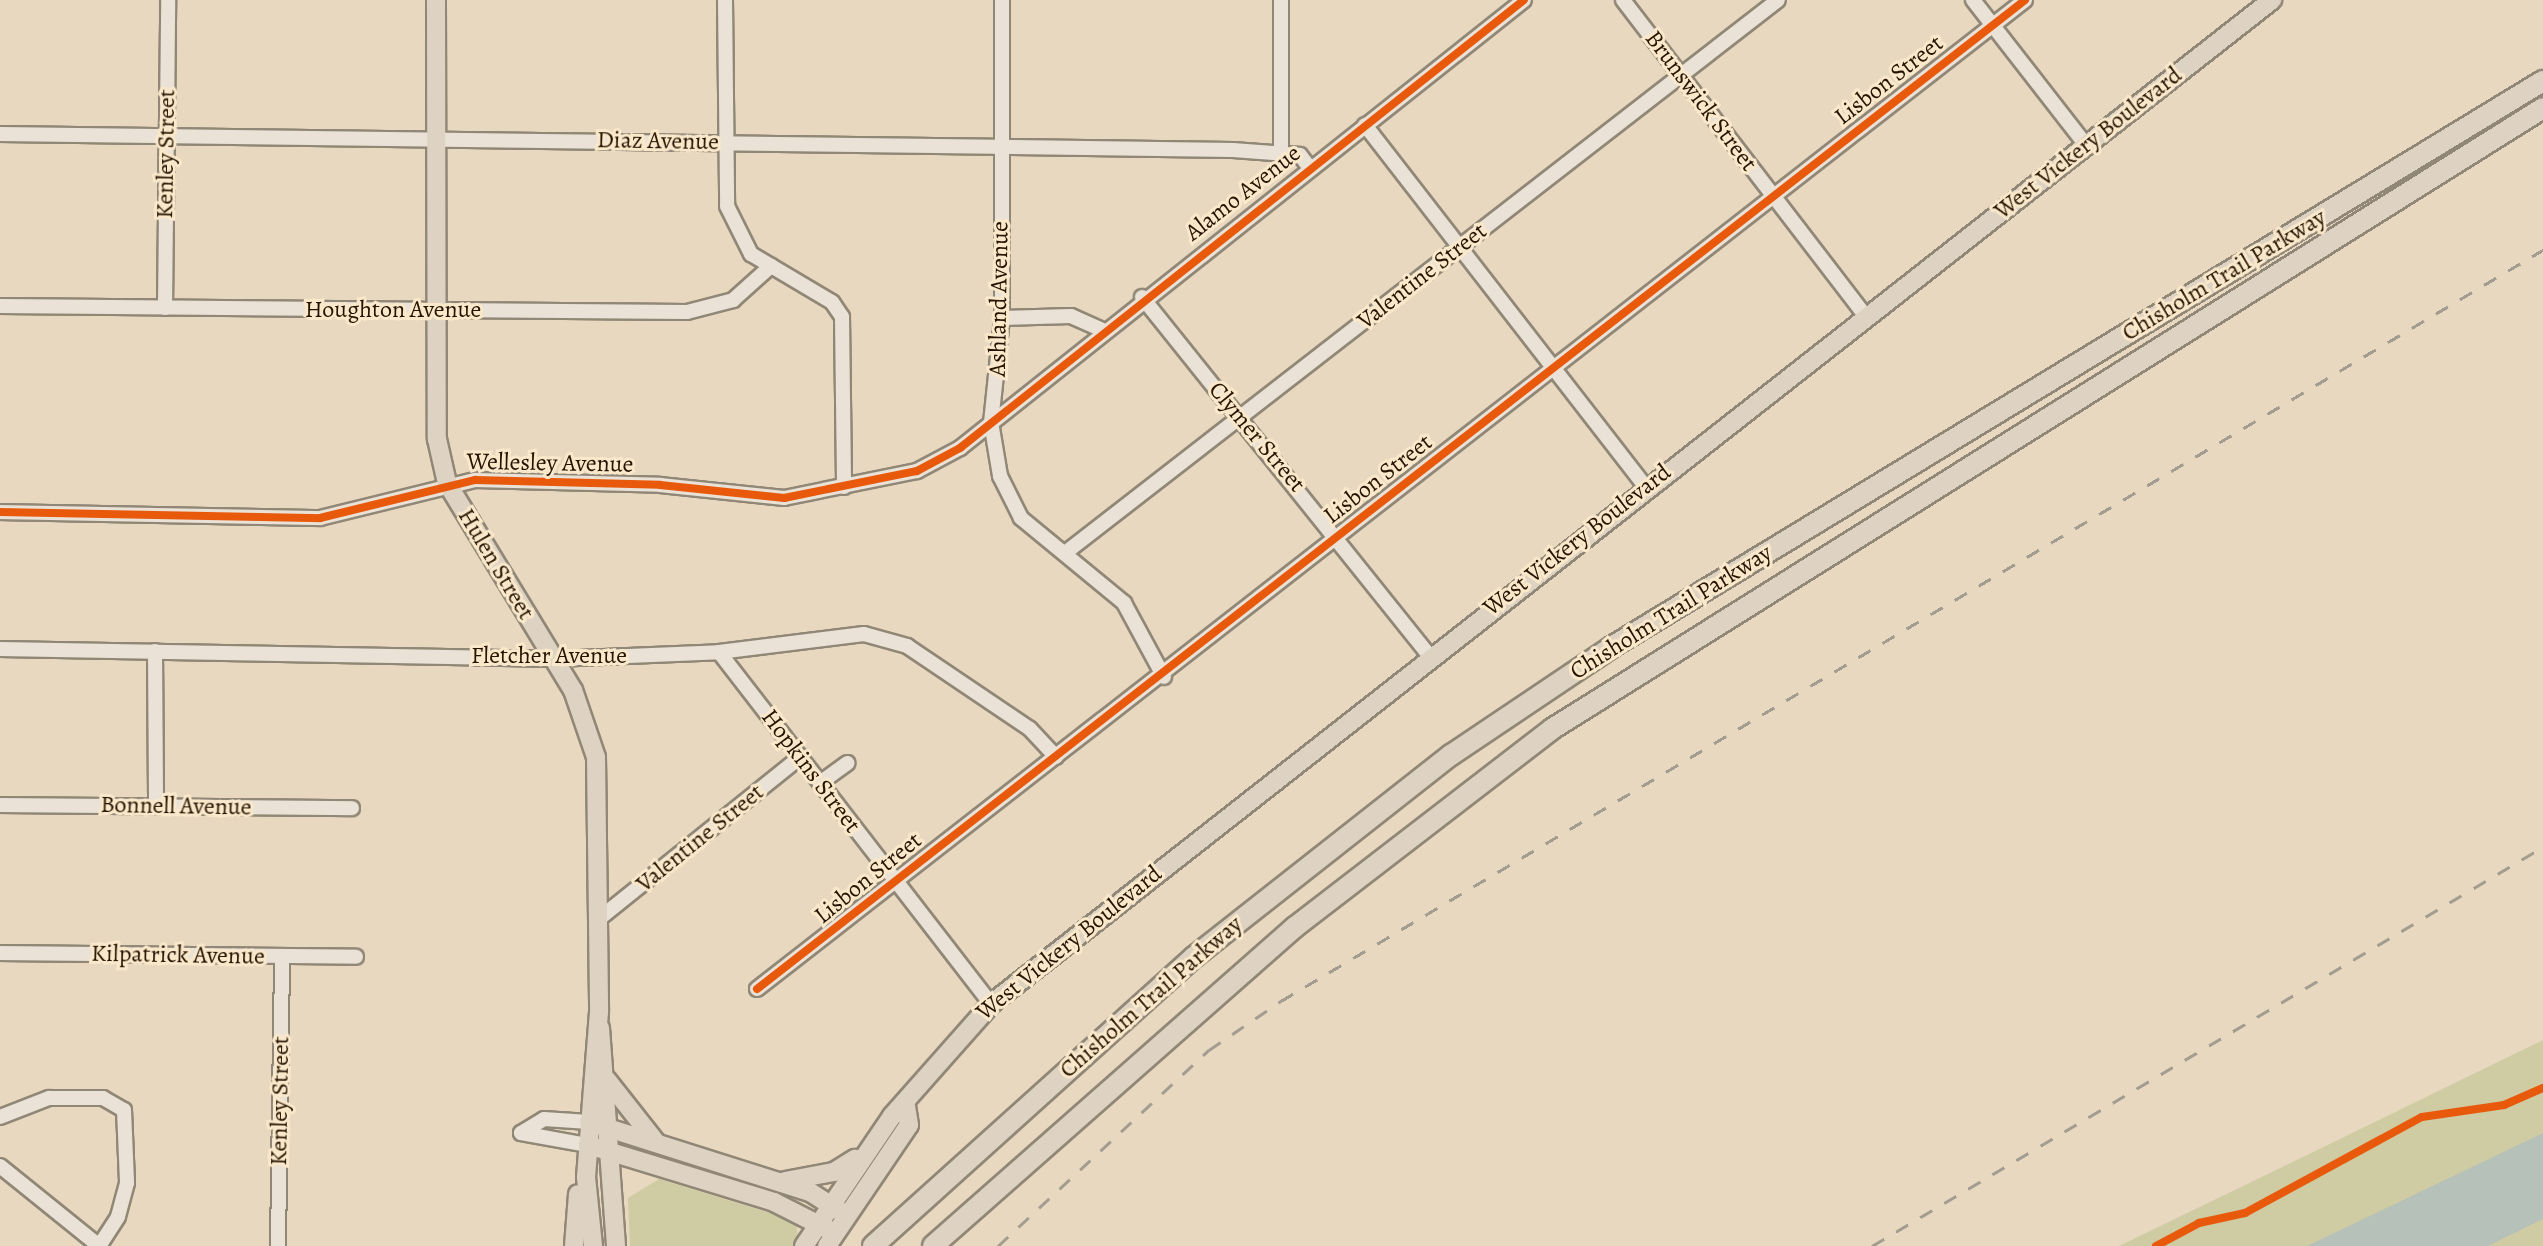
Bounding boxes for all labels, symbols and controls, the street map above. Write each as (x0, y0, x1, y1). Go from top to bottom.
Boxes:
street label: Brunswick Street (1639, 25, 1763, 177)
street label: Lisbon Street (1829, 29, 1949, 131)
street label: West Vickery Boulevard (1988, 61, 2188, 225)
street label: Kenley Street (150, 89, 182, 219)
street label: Diaz Avenue (597, 126, 719, 156)
street label: Alamo Avenue (1179, 139, 1307, 247)
street label: Chisholm Trail Parkway (2117, 203, 2331, 347)
street label: Valentine Street (1352, 217, 1492, 335)
street label: Ashland Avenue (983, 221, 1015, 377)
street label: Houghton Avenue (305, 296, 481, 324)
street label: Clymer Street (1202, 376, 1312, 498)
street label: Lisbon Street (1318, 428, 1438, 530)
street label: Wellesley Avenue (466, 447, 634, 479)
street label: West Vickery Boulevard (1477, 458, 1677, 622)
street label: Hulen Street (452, 503, 540, 625)
street label: Chisholm Trail Parkway (1565, 538, 1777, 686)
street label: Fletcher Avenue (471, 642, 627, 670)
street label: Hopkins Street (755, 703, 867, 839)
street label: Valentine Street (630, 778, 770, 898)
street label: Bonnell Avenue (100, 790, 252, 822)
street label: Lisbon Street (809, 826, 927, 930)
street label: West Vickery Boulevard (970, 859, 1168, 1027)
street label: Chisholm Trail Parkway (1054, 910, 1248, 1084)
street label: Kilpatrick Avenue (91, 939, 265, 971)
street label: Kenley Street (264, 1036, 296, 1166)

